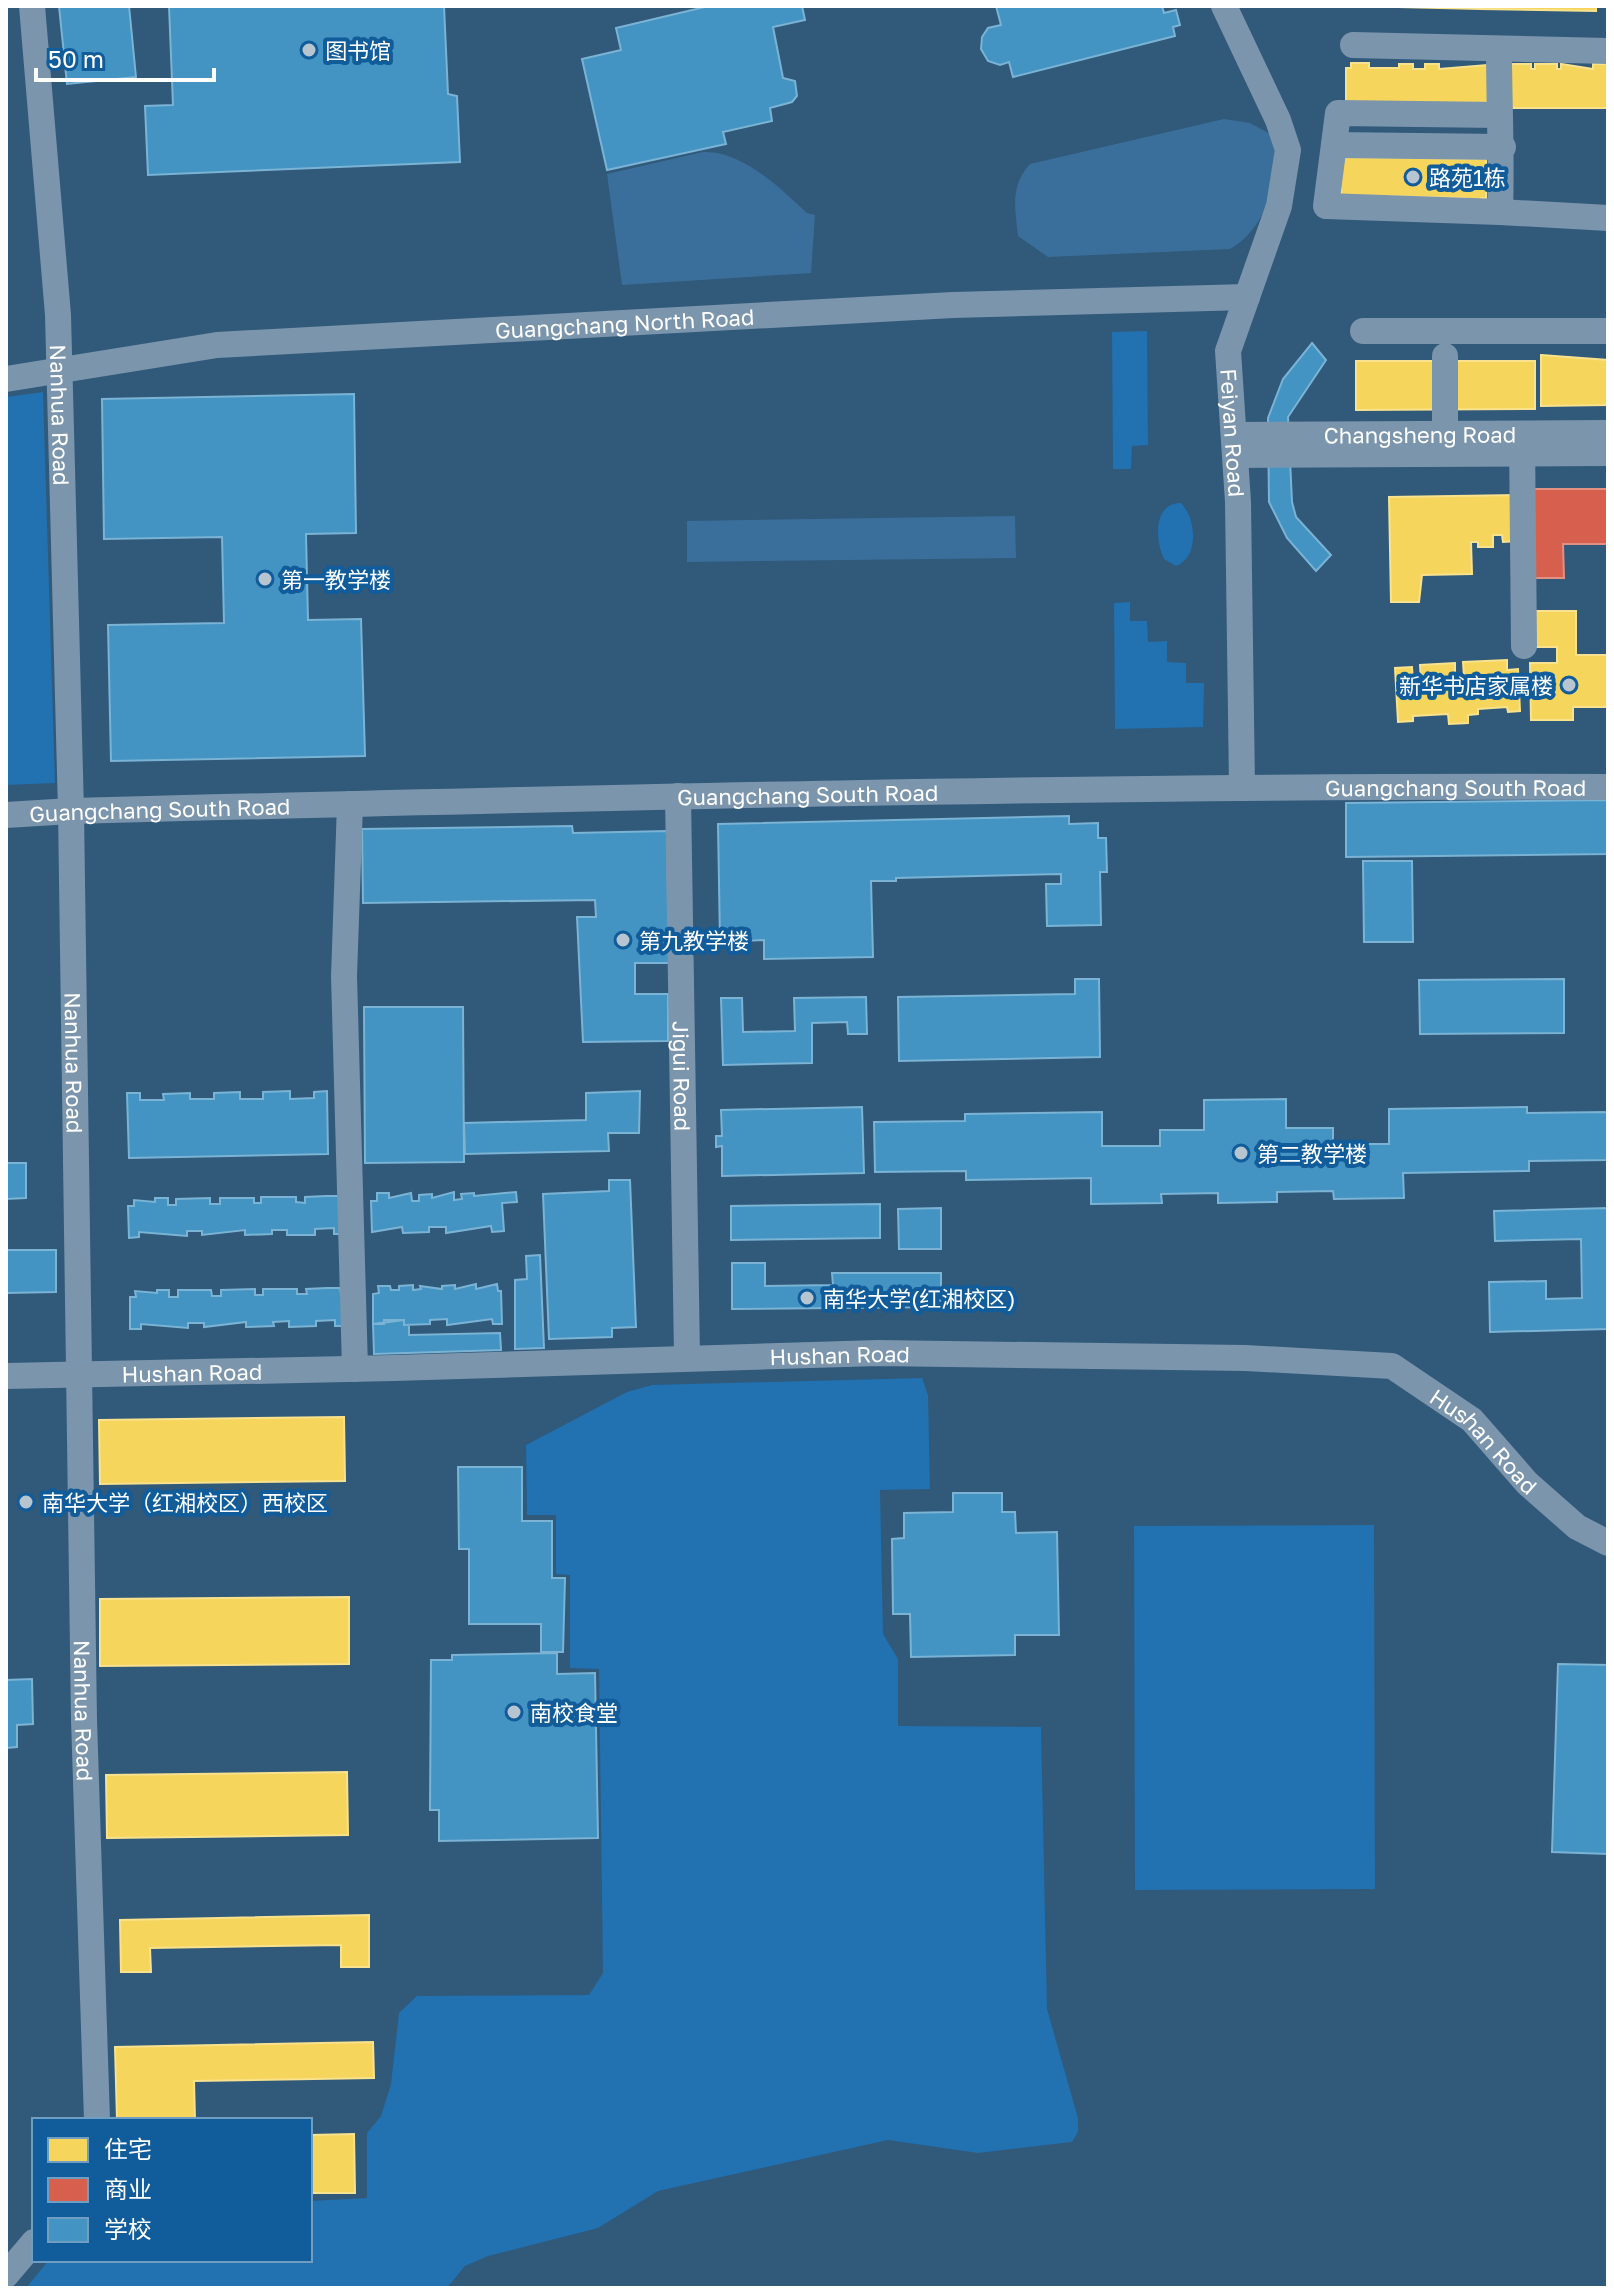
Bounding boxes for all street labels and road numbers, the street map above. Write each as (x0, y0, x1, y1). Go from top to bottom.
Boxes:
street label: Guangchang North Road (494, 302, 755, 343)
street label: Nanhua Road (45, 344, 76, 486)
street label: Feiyan Road (1216, 368, 1251, 498)
street label: Changsheng Road (1324, 420, 1516, 448)
street label: Guangchang South Road (1325, 773, 1586, 801)
street label: Guangchang South Road (677, 778, 939, 810)
street label: Guangchang South Road (28, 792, 291, 827)
street label: Nanhua Road (60, 992, 89, 1134)
street label: Jigui Road (668, 1021, 697, 1131)
street label: Hushan Road (769, 1339, 910, 1370)
street label: Hushan Road (121, 1357, 263, 1387)
street label: Hushan Road (1425, 1382, 1543, 1499)
street label: Nanhua Road (69, 1640, 99, 1782)

